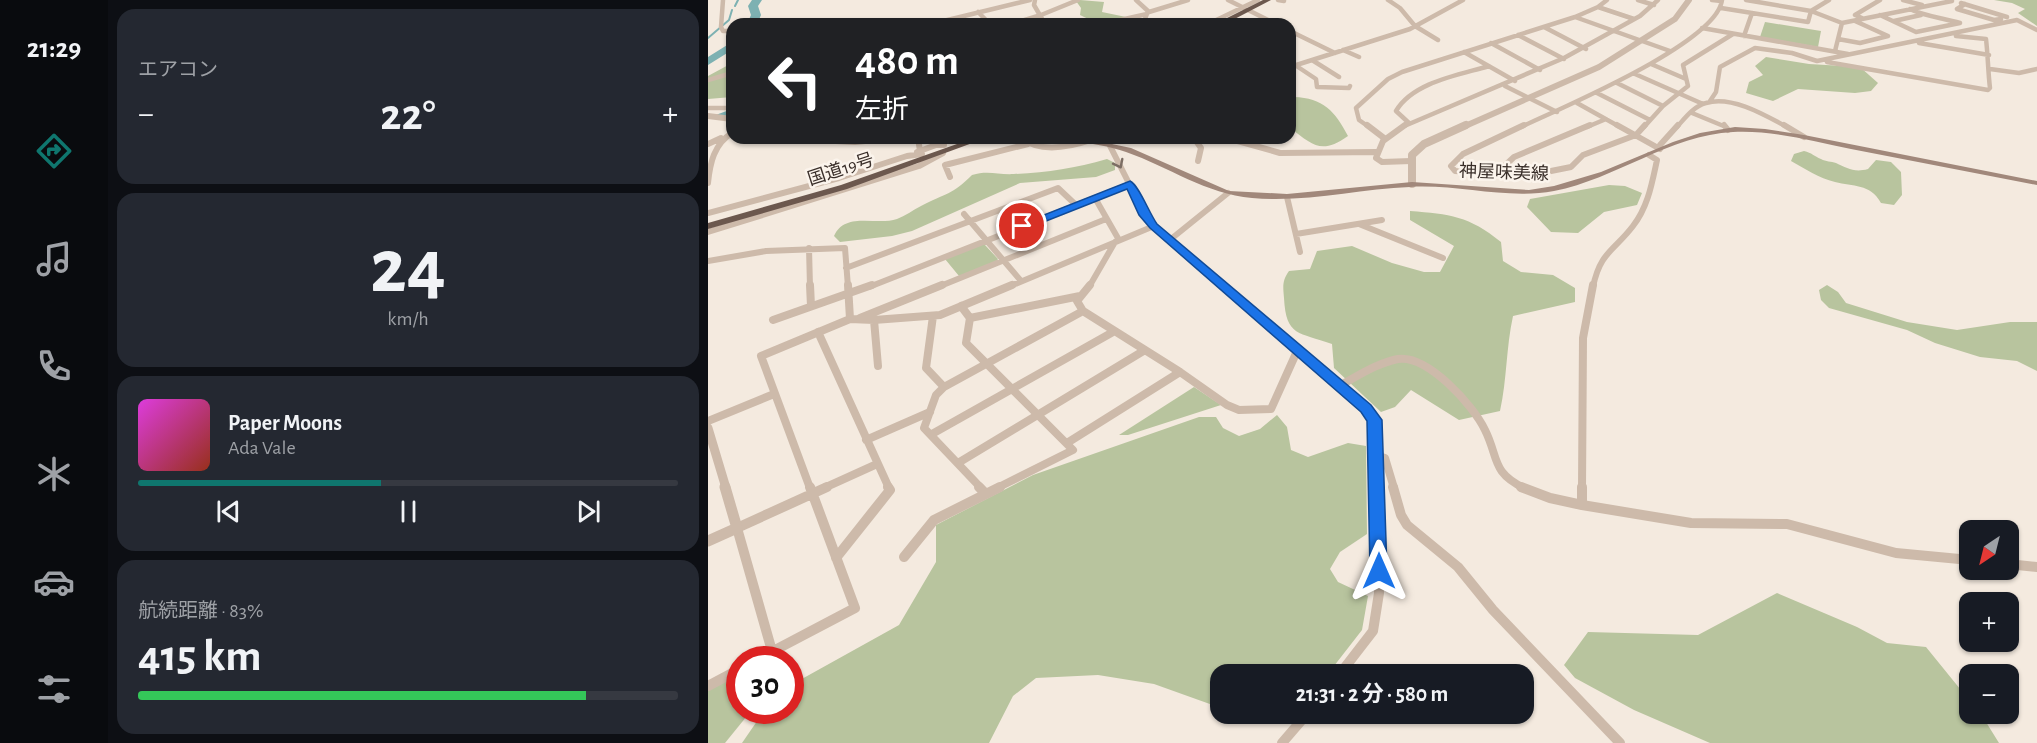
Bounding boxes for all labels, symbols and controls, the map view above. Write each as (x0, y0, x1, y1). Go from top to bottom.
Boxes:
text: 21:29 (27, 35, 81, 62)
text: 480 m (855, 40, 959, 82)
icon: left (756, 42, 834, 120)
text: エアコン (138, 60, 218, 80)
text: 22° (380, 93, 436, 138)
text: 左折 (855, 96, 909, 123)
text: − (138, 98, 154, 131)
text: + (662, 98, 678, 131)
icon: directions (33, 130, 75, 172)
street label: 国道19号 (805, 149, 876, 189)
one-way arrow (1112, 158, 1123, 168)
street label: 神屋味美線 (1459, 160, 1549, 184)
pin (996, 200, 1047, 251)
icon: arrive (1005, 209, 1038, 242)
text: 24 (370, 229, 446, 307)
icon: music (33, 238, 75, 280)
text: km/h (387, 309, 429, 329)
icon: phone (33, 345, 75, 387)
text: Paper Moons (228, 412, 342, 434)
text: Ada Vale (228, 438, 296, 458)
icon: climate (33, 453, 75, 495)
icon: previous (212, 495, 245, 528)
icon: pause (392, 495, 425, 528)
icon: next (572, 495, 605, 528)
north arrow (1959, 520, 2019, 580)
map controls (1959, 520, 2019, 724)
position arrow (1347, 539, 1411, 603)
icon: car (33, 561, 75, 603)
button: + (1959, 592, 2019, 652)
text: 航続距離 · 83% (138, 601, 263, 621)
text: 415 km (138, 634, 262, 679)
speed limit sign: 30 (726, 646, 804, 724)
button: − (1959, 664, 2019, 724)
icon: filters (33, 668, 75, 710)
text: 21:31 · 2 分 · 580 m (1296, 683, 1448, 705)

